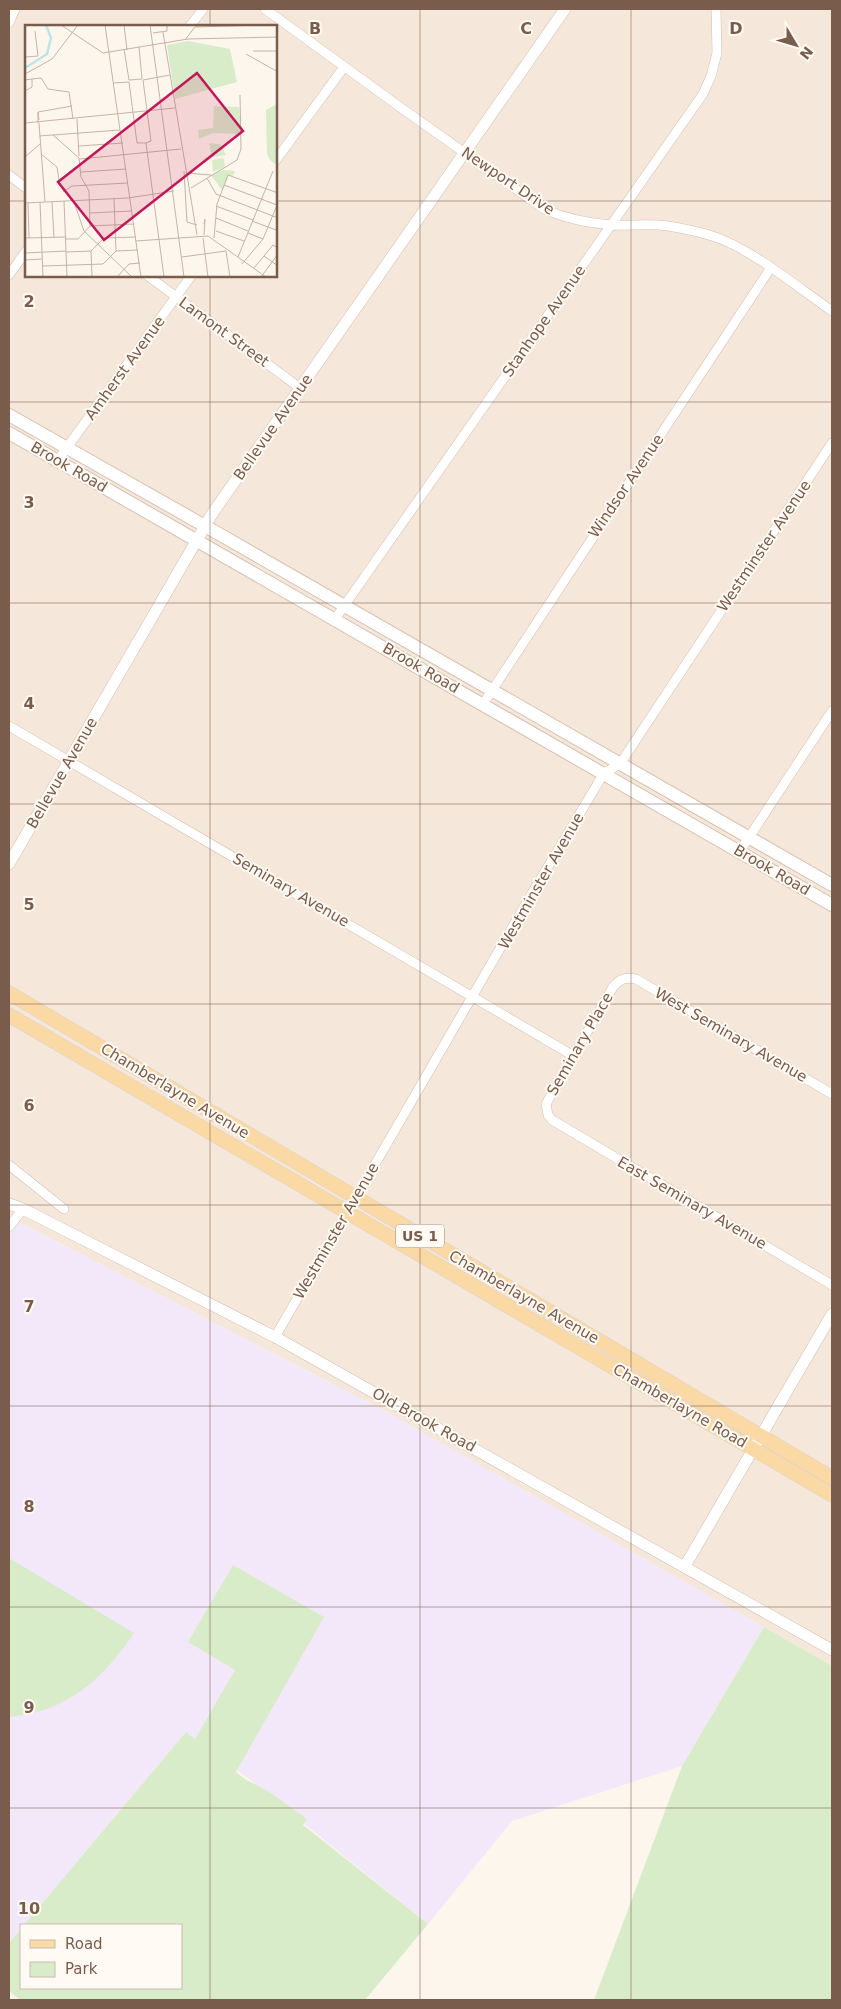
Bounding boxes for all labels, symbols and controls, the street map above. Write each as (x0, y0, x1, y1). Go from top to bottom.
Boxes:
text: B (309, 19, 321, 38)
text: C (520, 19, 532, 38)
text: D (729, 19, 743, 38)
north arrow (771, 20, 821, 70)
inset map (25, 25, 278, 278)
text: N (796, 43, 816, 63)
street label: Newport Drive (458, 143, 558, 219)
street label: Stanhope Avenue (499, 262, 589, 380)
text: 2 (23, 292, 35, 311)
street label: Lamont Street (175, 293, 273, 371)
street label: Amherst Avenue (81, 313, 169, 423)
street label: Bellevue Avenue (230, 371, 316, 483)
street label: Windsor Avenue (585, 431, 667, 541)
street label: Brook Road (27, 438, 111, 496)
street label: Westminster Avenue (713, 477, 815, 615)
text: 3 (23, 493, 35, 512)
street label: Brook Road (379, 639, 463, 697)
text: 4 (23, 694, 35, 713)
street label: Bellevue Avenue (23, 714, 101, 832)
street label: Westminster Avenue (495, 809, 587, 953)
street label: Brook Road (730, 841, 814, 899)
street label: Seminary Avenue (229, 849, 353, 931)
text: 5 (23, 895, 35, 914)
street label: West Seminary Avenue (651, 984, 811, 1086)
street label: Seminary Place (543, 989, 617, 1099)
street label: Chamberlayne Avenue (97, 1039, 253, 1143)
text: 6 (23, 1096, 35, 1115)
street label: East Seminary Avenue (614, 1153, 770, 1253)
street label: Westminster Avenue (290, 1159, 382, 1303)
road number: US 1 (396, 1224, 444, 1248)
street label: Chamberlayne Avenue (446, 1247, 602, 1347)
text: 7 (23, 1297, 35, 1316)
street label: Chamberlayne Road (610, 1360, 750, 1452)
street label: Old Brook Road (369, 1384, 479, 1456)
text: 8 (23, 1497, 35, 1516)
text: 9 (23, 1698, 35, 1717)
text: 10 (18, 1899, 40, 1918)
legend (20, 1924, 182, 1989)
text: Road (65, 1935, 103, 1953)
text: Park (65, 1960, 98, 1978)

